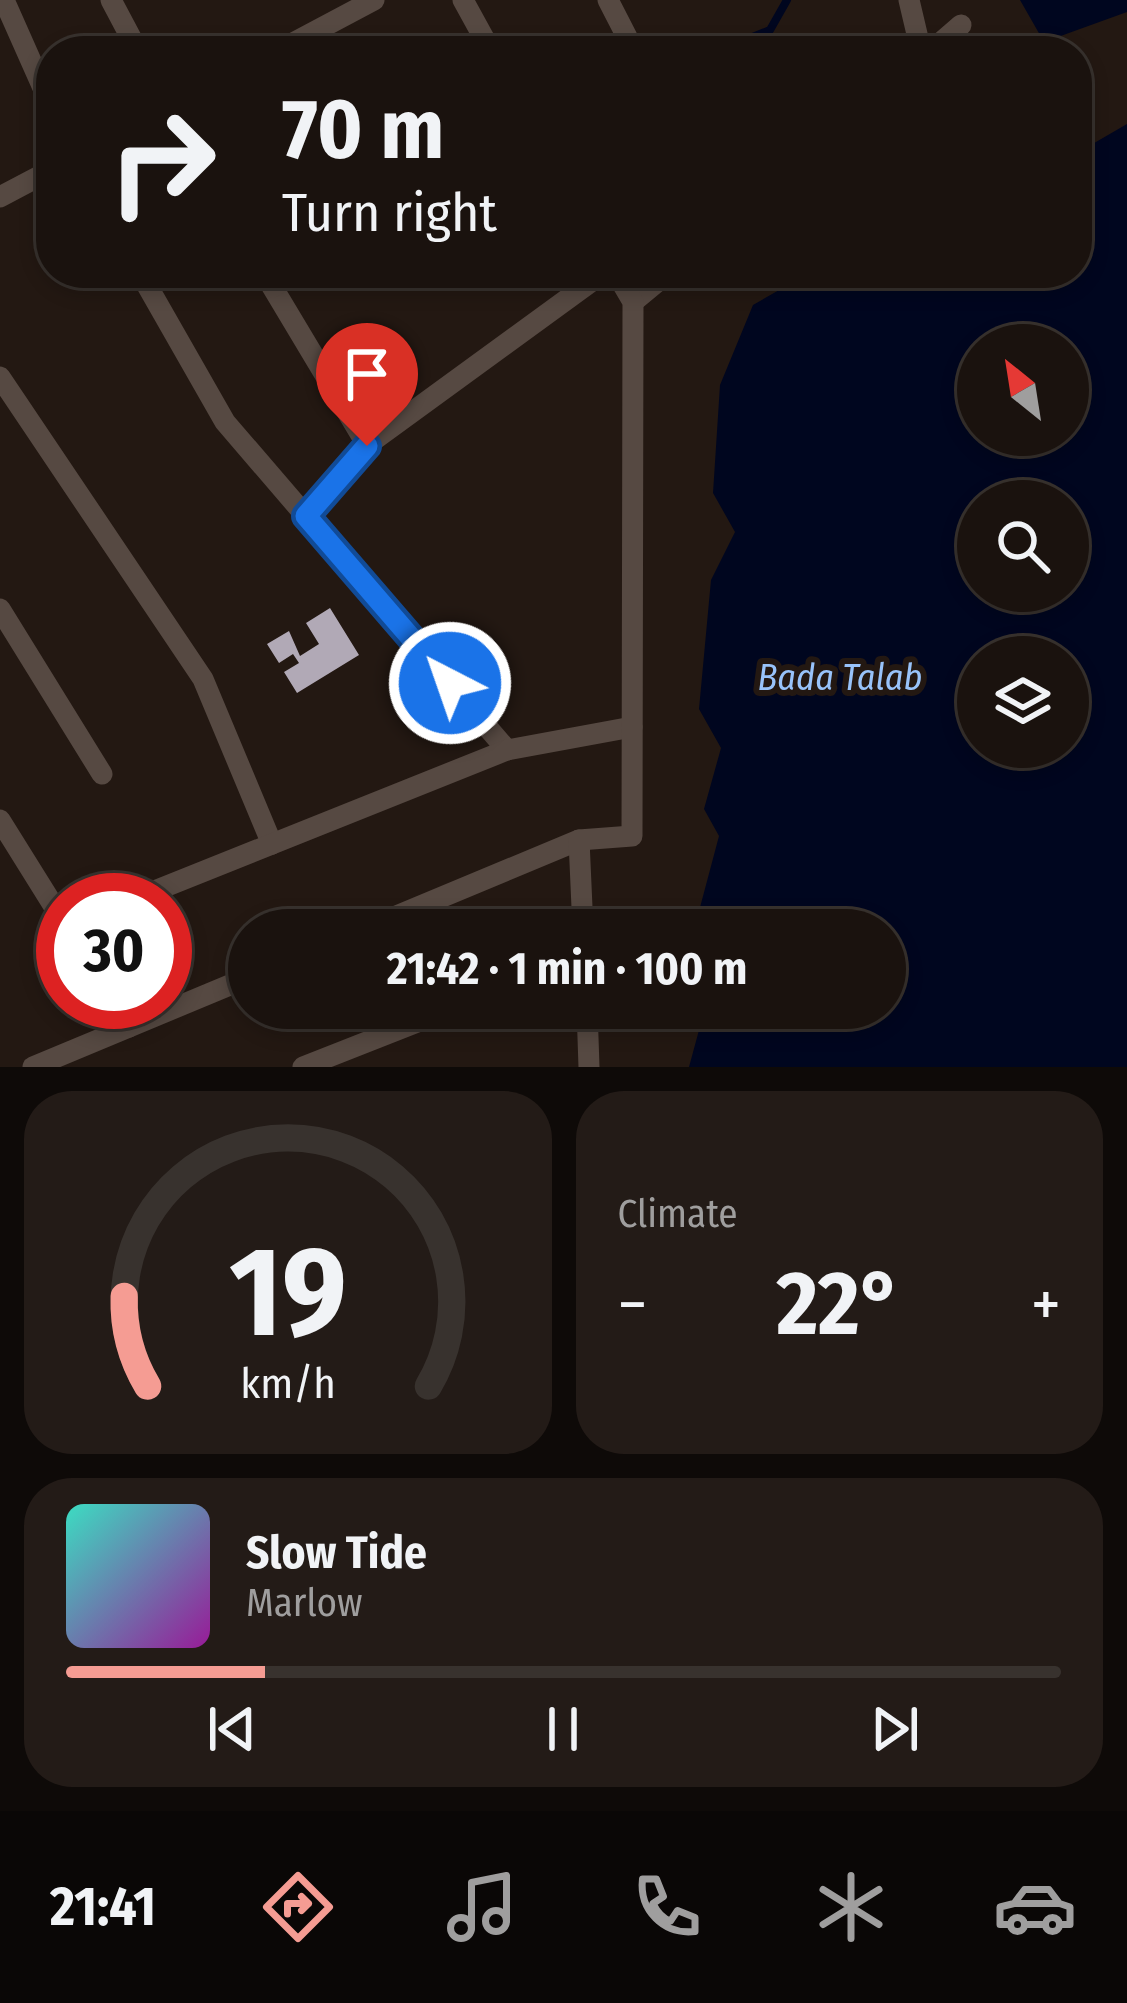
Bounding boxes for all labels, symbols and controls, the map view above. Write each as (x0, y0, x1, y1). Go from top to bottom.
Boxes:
text: 70 m (282, 79, 444, 180)
icon: right (84, 84, 240, 240)
text: Turn right (282, 181, 497, 245)
pin (316, 323, 418, 446)
north arrow (957, 324, 1089, 456)
map controls (957, 324, 1089, 768)
icon: arrive (334, 341, 400, 407)
button: search (957, 480, 1089, 612)
position arrow (387, 620, 513, 746)
button: layers (957, 636, 1089, 768)
water label: Bada Talab (758, 656, 922, 700)
speed limit sign: 30 (36, 873, 192, 1029)
text: 21:42 · 1 min · 100 m (387, 942, 747, 996)
text: Climate (618, 1191, 738, 1237)
text: 19 (229, 1218, 346, 1368)
text: 22° (776, 1250, 902, 1358)
text: − (618, 1265, 647, 1344)
text: + (1031, 1265, 1061, 1344)
text: km/h (240, 1357, 336, 1408)
text: Slow Tide (246, 1526, 427, 1580)
text: Marlow (246, 1580, 363, 1626)
icon: previous (199, 1696, 265, 1762)
icon: pause (530, 1696, 596, 1762)
icon: next (862, 1696, 928, 1762)
icon: directions (256, 1865, 340, 1949)
icon: music (440, 1865, 524, 1949)
icon: phone (625, 1865, 709, 1949)
icon: climate (809, 1865, 893, 1949)
icon: car (993, 1865, 1077, 1949)
text: 21:41 (50, 1875, 156, 1939)

